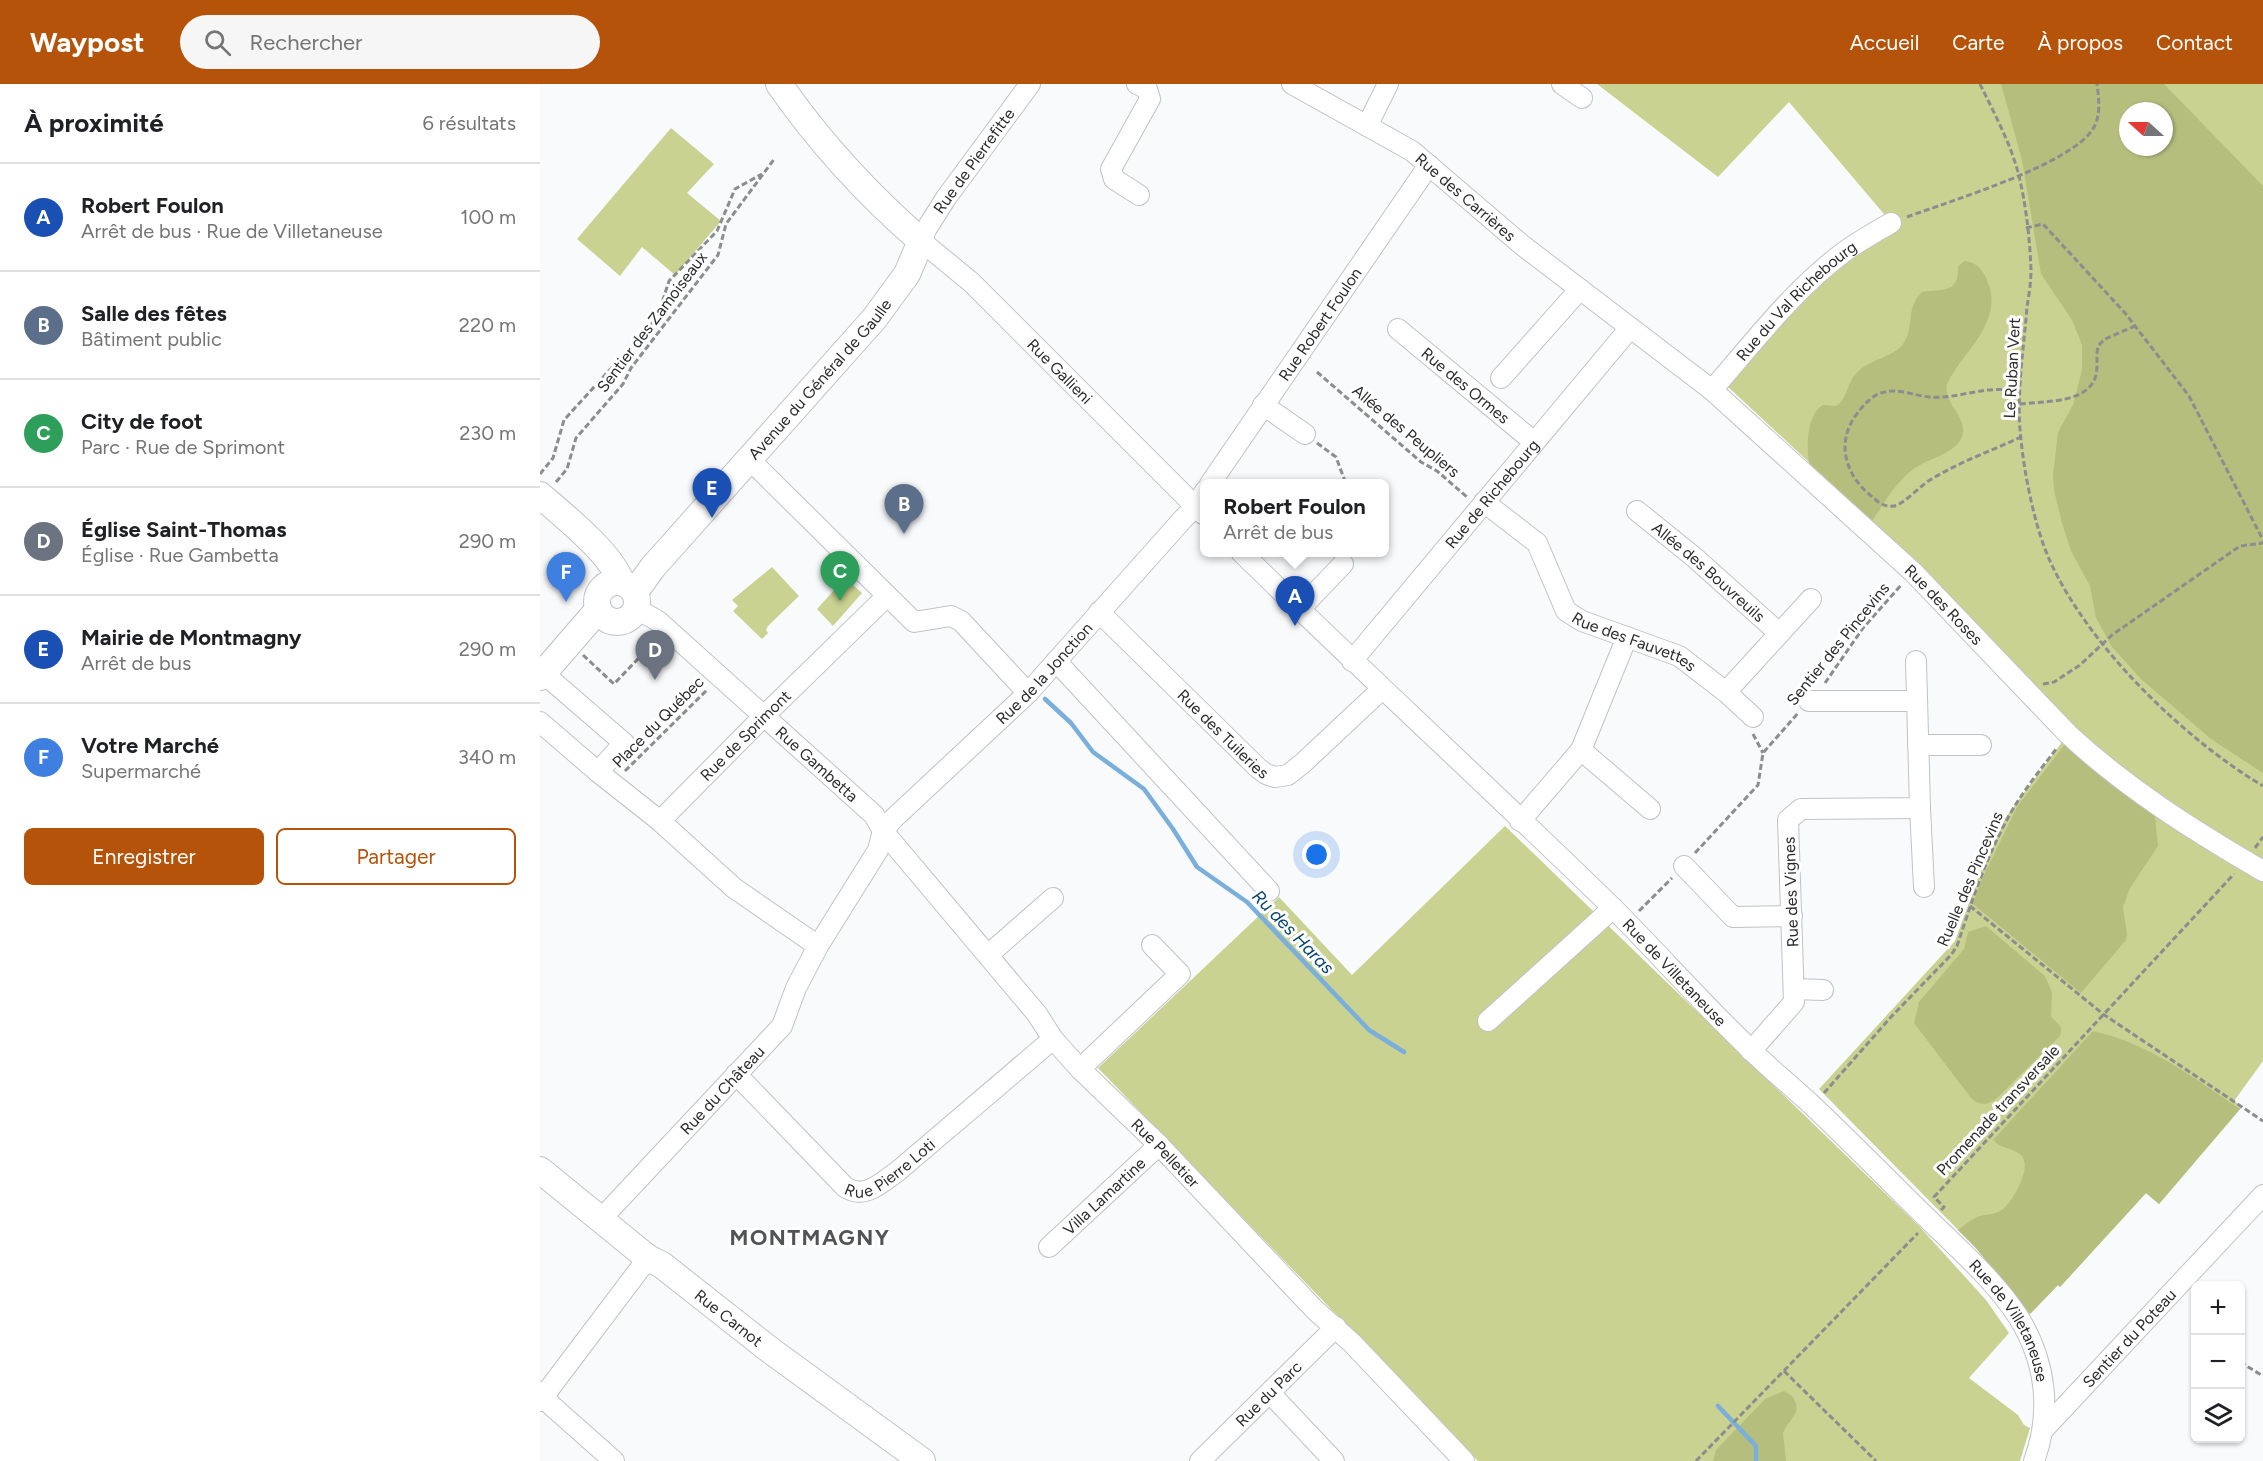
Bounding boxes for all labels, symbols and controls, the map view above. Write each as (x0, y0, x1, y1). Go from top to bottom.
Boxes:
search box (180, 15, 600, 69)
text: Waypost (30, 25, 144, 59)
icon: search (201, 26, 234, 59)
text: Rechercher (249, 29, 363, 56)
text: Accueil (1850, 30, 1919, 55)
text: Carte (1952, 30, 2005, 55)
text: À propos (2038, 30, 2123, 55)
text: Contact (2156, 30, 2233, 55)
north arrow (2119, 102, 2173, 156)
street label: Rue de Pierrefitte (929, 104, 1019, 217)
text: À proximité (24, 107, 164, 139)
text: 6 résultats (423, 111, 516, 135)
street label: Rue des Carrières (1412, 149, 1520, 245)
text: Robert Foulon (81, 192, 224, 219)
text: A (36, 205, 51, 229)
text: 100 m (460, 205, 516, 229)
text: Arrêt de bus · Rue de Villetaneuse (81, 219, 383, 243)
street label: Rue du Val Richebourg (1732, 237, 1860, 364)
street label: Sentier des Zamoiseaux (593, 248, 711, 396)
street label: Rue Robert Foulon (1274, 264, 1365, 384)
street label: Avenue du Général de Gaulle (744, 295, 895, 463)
text: Salle des fêtes (81, 300, 227, 327)
text: B (37, 313, 50, 337)
text: 220 m (459, 313, 516, 337)
street label: Le Ruban Vert (2000, 317, 2024, 419)
text: Bâtiment public (81, 327, 222, 351)
street label: Rue Gallieni (1024, 335, 1097, 408)
street label: Rue des Ormes (1418, 343, 1514, 427)
street label: Allée des Peupliers (1349, 381, 1463, 481)
text: City de foot (81, 408, 203, 435)
text: C (36, 421, 51, 445)
text: 230 m (459, 421, 516, 445)
text: Parc · Rue de Sprimont (81, 435, 285, 459)
street label: Rue de Richebourg (1441, 435, 1543, 552)
pin: E (692, 468, 732, 518)
popup (1200, 479, 1389, 557)
pin: B (884, 484, 924, 534)
text: Robert Foulon (1223, 493, 1366, 520)
text: Église Saint-Thomas (81, 516, 287, 543)
street label: Allée des Bouvreuils (1649, 518, 1769, 626)
text: Arrêt de bus (1223, 520, 1333, 544)
text: D (37, 529, 51, 553)
text: 290 m (459, 529, 516, 553)
text: Église · Rue Gambetta (81, 543, 279, 567)
pin: F (546, 552, 586, 602)
pin: C (820, 552, 860, 601)
street label: Rue des Roses (1901, 560, 1987, 649)
pin: A (1276, 576, 1314, 626)
street label: Sentier des Pincevins (1783, 579, 1893, 709)
street label: Rue des Fauvettes (1569, 608, 1700, 675)
street label: Rue de la Jonction (992, 618, 1096, 728)
text: Mairie de Montmagny (81, 624, 301, 651)
pin: D (636, 630, 674, 680)
text: E (38, 637, 49, 661)
text: 290 m (459, 637, 516, 661)
text: Arrêt de bus (81, 651, 191, 675)
street label: Place du Québec (608, 672, 708, 772)
street label: Rue des Tuileries (1174, 685, 1273, 782)
street label: Rue de Sprimont (696, 686, 794, 784)
street label: Rue Gambetta (772, 722, 862, 806)
text: Votre Marché (81, 732, 219, 759)
text: F (38, 745, 49, 769)
text: 340 m (458, 745, 516, 769)
text: Supermarché (81, 759, 201, 783)
street label: Ruelle des Pincevins (1933, 809, 2007, 949)
button: Enregistrer (24, 828, 264, 885)
button: Partager (276, 828, 516, 885)
street label: Rue des Vignes (1780, 836, 1802, 948)
your location (1302, 840, 1331, 869)
water label: Ru des Haras (1247, 885, 1339, 979)
street label: Rue de Villetaneuse (1619, 914, 1731, 1030)
street label: Promenade transversale (1933, 1041, 2064, 1179)
street label: Rue du Château (676, 1042, 768, 1138)
street label: Rue Pelletier (1128, 1114, 1204, 1192)
street label: Rue Pierre Loti (842, 1134, 939, 1201)
street label: Villa Lamartine (1059, 1153, 1149, 1239)
district label: MONTMAGNY (730, 1224, 890, 1251)
street label: Rue de Villetaneuse (1965, 1255, 2052, 1383)
map controls (2191, 1281, 2245, 1443)
button: + (2191, 1281, 2245, 1335)
street label: Rue Carnot (691, 1285, 766, 1350)
street label: Sentier du Poteau (2078, 1285, 2180, 1391)
button: − (2191, 1335, 2245, 1389)
street label: Rue du Parc (1231, 1357, 1306, 1430)
button: layers (2191, 1389, 2245, 1443)

